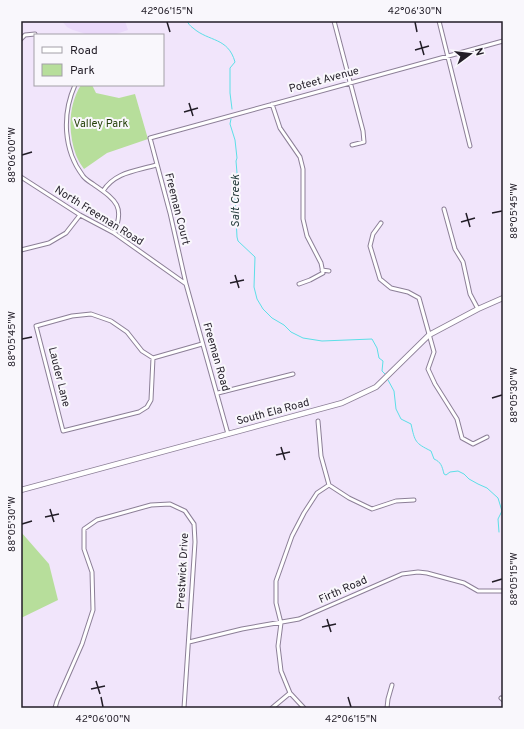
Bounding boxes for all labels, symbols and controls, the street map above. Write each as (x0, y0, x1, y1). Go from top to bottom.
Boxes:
text: 42°06'15"N (141, 5, 193, 18)
text: 42°06'30"N (388, 5, 442, 18)
legend (34, 34, 164, 86)
north arrow (450, 34, 490, 74)
text: Road (70, 43, 98, 59)
text: N (471, 46, 486, 57)
text: Park (70, 63, 95, 79)
street label: Poteet Avenue (287, 64, 361, 96)
park label: Valley Park (74, 117, 129, 131)
text: 88°06'00"W (6, 127, 19, 183)
street label: Freeman Court (161, 172, 193, 246)
water label: Salt Creek (228, 173, 244, 228)
street label: North Freeman Road (52, 183, 146, 249)
text: 88°05'45"W (508, 183, 521, 239)
text: 88°05'45"W (6, 311, 19, 367)
street label: Freeman Road (199, 321, 233, 393)
street label: Lauder Lane (45, 345, 73, 409)
text: 88°05'30"W (508, 367, 521, 423)
street label: South Ela Road (235, 396, 311, 428)
text: 88°05'30"W (6, 496, 19, 552)
street label: Prestwick Drive (174, 532, 192, 610)
text: 88°05'15"W (508, 552, 521, 606)
street label: Firth Road (317, 573, 369, 607)
text: 42°06'00"N (76, 713, 130, 726)
text: 42°06'15"N (325, 713, 377, 726)

